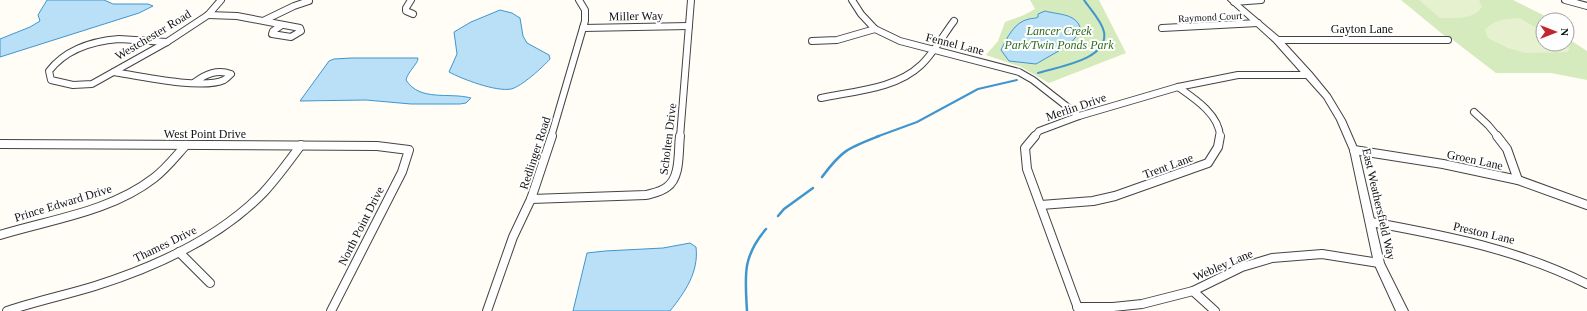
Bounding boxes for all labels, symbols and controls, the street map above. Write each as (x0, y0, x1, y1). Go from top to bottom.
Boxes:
street label: Westchester Road (113, 7, 193, 63)
street label: Miller Way (609, 9, 663, 23)
street label: Raymond Court (1178, 10, 1243, 24)
north arrow (1535, 12, 1575, 52)
street label: Gayton Lane (1331, 22, 1393, 36)
park label: Lancer Creek Park/Twin Ponds Park (1003, 24, 1114, 52)
text: N (1559, 28, 1571, 36)
street label: Fennel Lane (924, 30, 986, 58)
street label: Merlin Drive (1044, 90, 1108, 124)
street label: Scholten Drive (657, 102, 679, 176)
street label: Redlinger Road (517, 115, 553, 191)
street label: West Point Drive (164, 127, 246, 141)
street label: East Weathersfield Way (1359, 147, 1399, 261)
street label: Groen Lane (1446, 147, 1504, 173)
street label: Trent Lane (1141, 150, 1195, 182)
street label: Prince Edward Drive (13, 181, 113, 225)
street label: North Point Drive (335, 184, 387, 268)
street label: Preston Lane (1452, 219, 1516, 247)
street label: Thames Drive (131, 223, 199, 265)
street label: Webley Lane (1191, 246, 1255, 284)

